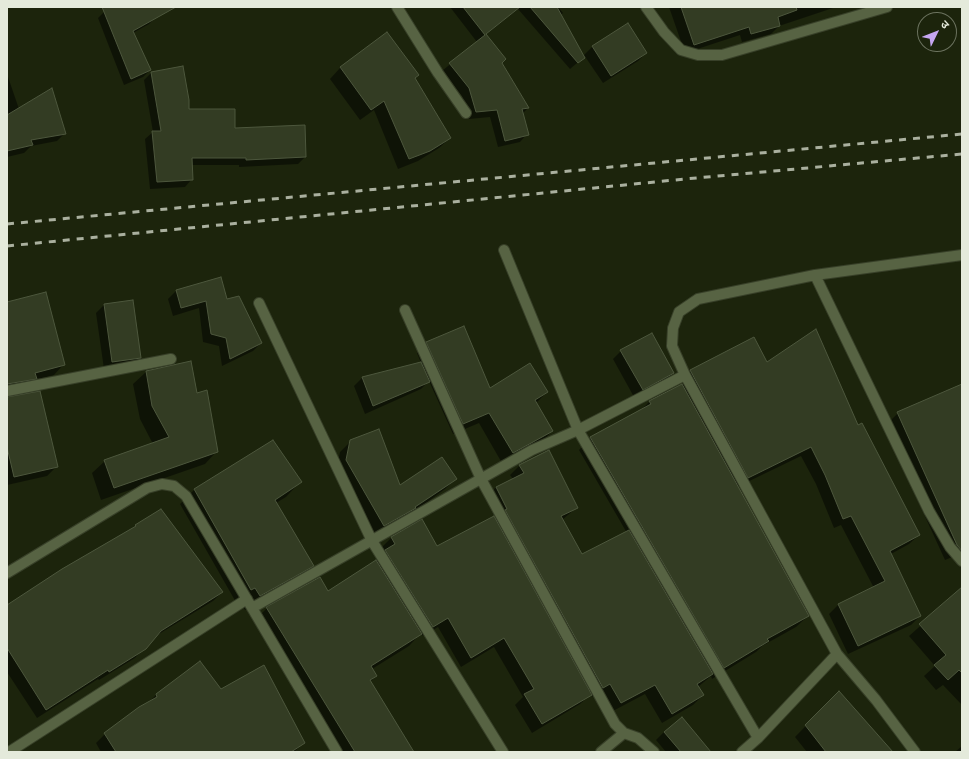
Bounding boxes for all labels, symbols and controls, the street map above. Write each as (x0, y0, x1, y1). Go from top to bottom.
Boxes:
north arrow (917, 12, 957, 52)
text: उ (938, 18, 952, 31)

